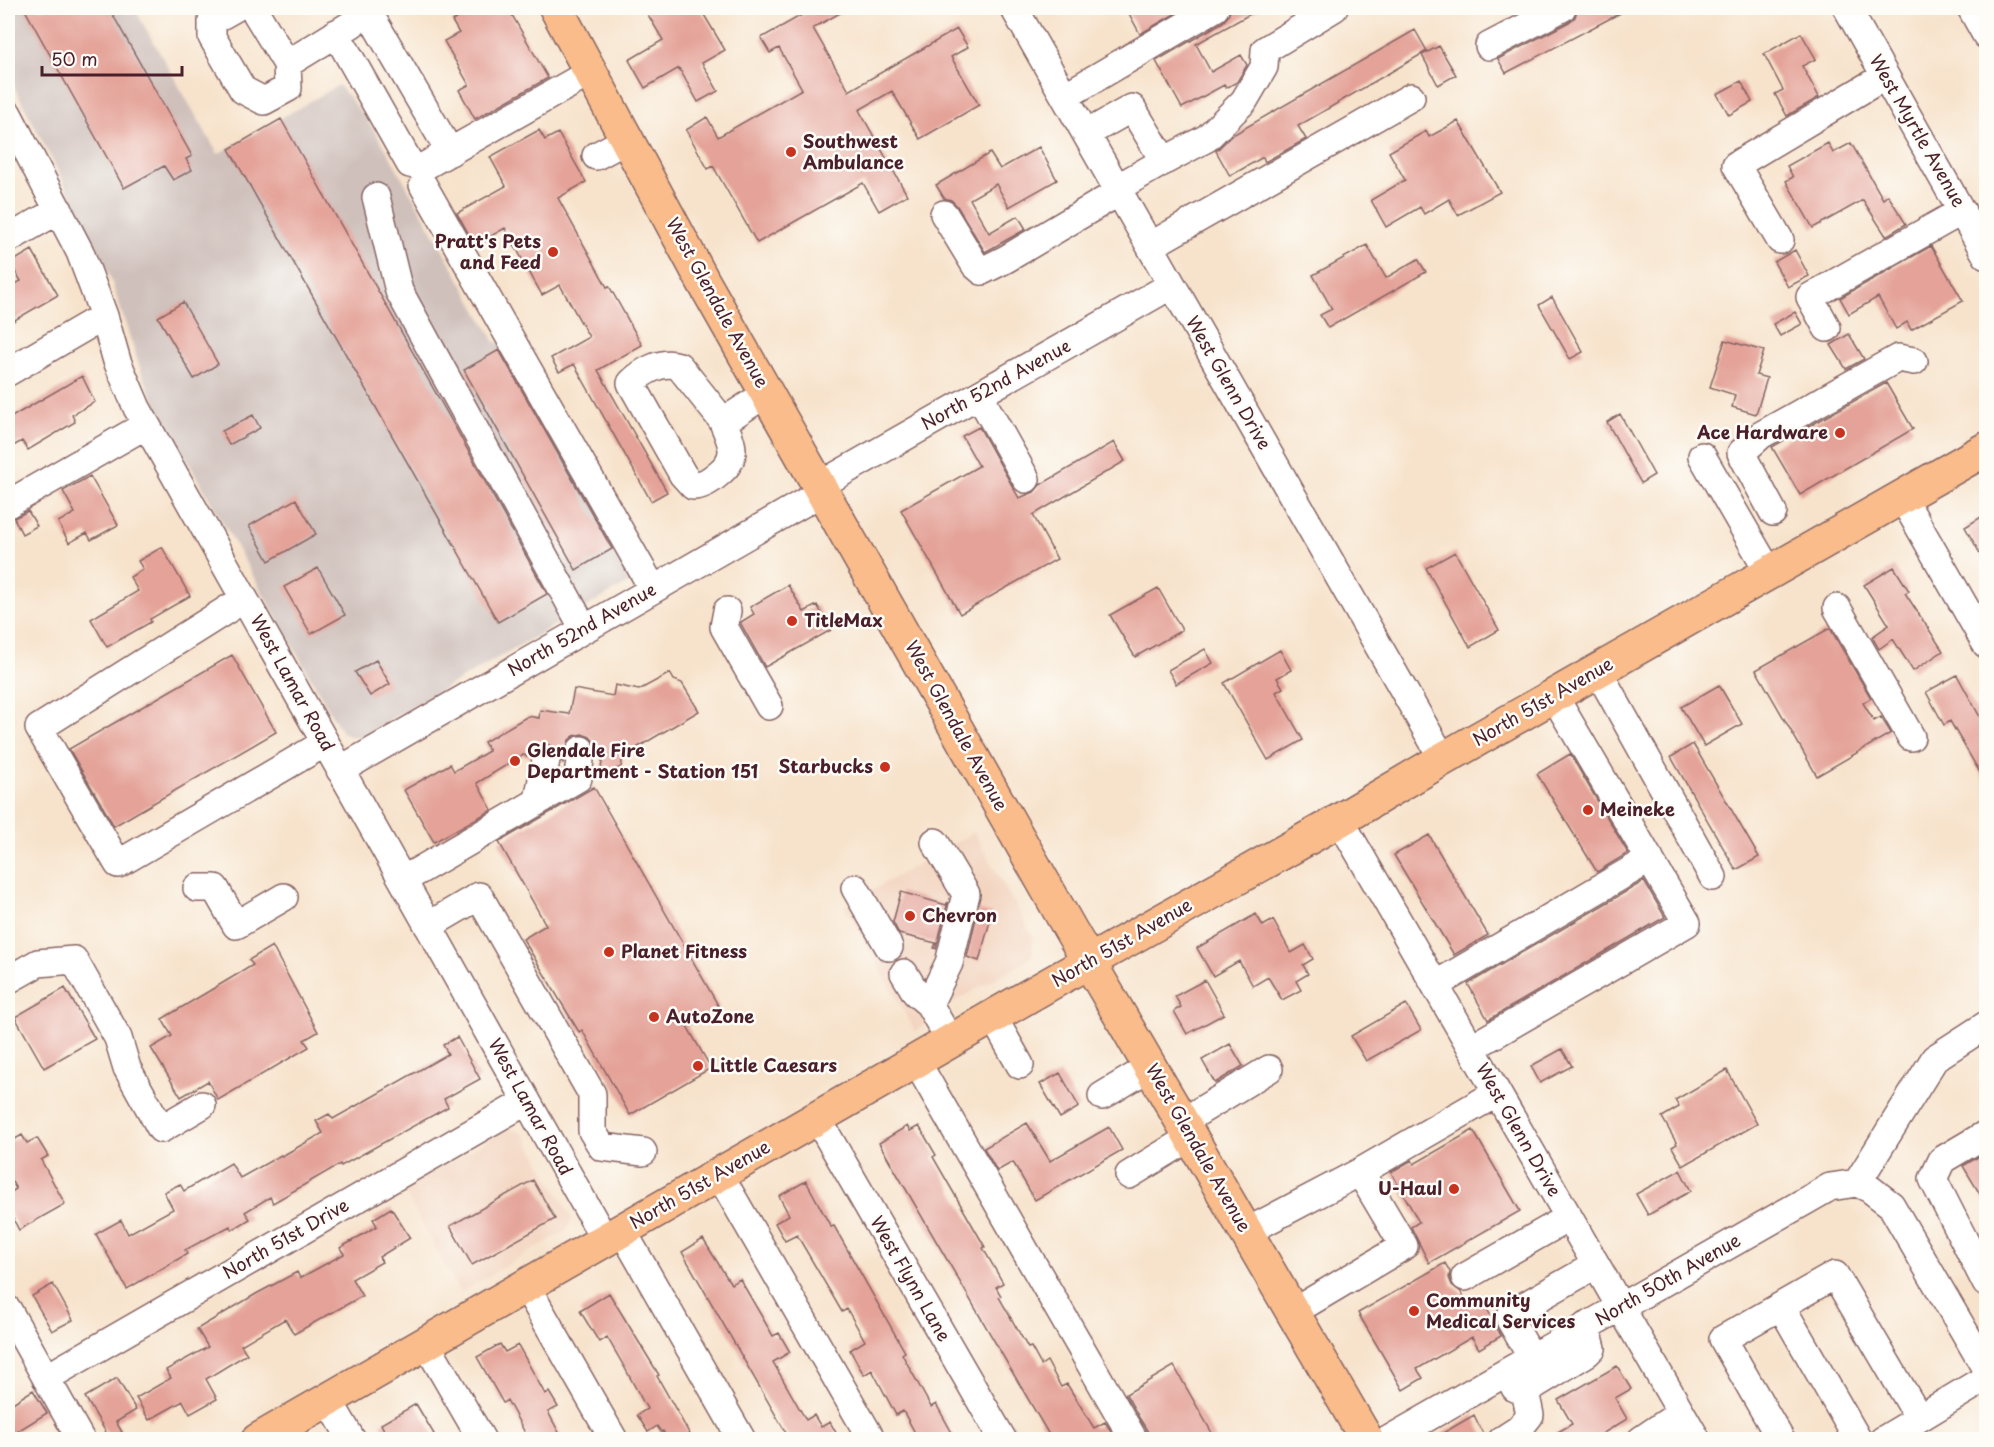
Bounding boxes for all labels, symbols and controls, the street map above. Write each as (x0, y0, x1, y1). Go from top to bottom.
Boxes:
scale bar (42, 39, 182, 77)
text: 50 m (51, 45, 98, 72)
street label: West Myrtle Avenue (1863, 49, 1973, 212)
place label: Southwest Ambulance (803, 127, 904, 175)
marker: Southwest Ambulance (784, 145, 798, 159)
street label: West Glendale Avenue (660, 212, 776, 392)
place label: Pratt's Pets and Feed (435, 227, 541, 275)
marker: Pratt's Pets and Feed (546, 245, 560, 259)
street label: West Glenn Drive (1180, 310, 1279, 454)
street label: North 52nd Avenue (915, 331, 1075, 436)
place label: Ace Hardware (1696, 418, 1828, 445)
marker: Ace Hardware (1833, 426, 1847, 440)
street label: North 52nd Avenue (502, 575, 661, 682)
place label: TitleMax (804, 606, 882, 633)
street label: West Lamar Road (244, 609, 342, 756)
marker: TitleMax (785, 614, 799, 628)
street label: West Glendale Avenue (899, 635, 1015, 815)
street label: North 51st Avenue (1467, 649, 1618, 752)
place label: Glendale Fire Department - Station 151 (527, 736, 758, 784)
place label: Starbucks (779, 752, 873, 779)
marker: Glendale Fire Department - Station 151 (508, 754, 522, 768)
marker: Starbucks (878, 760, 892, 774)
place label: Meineke (1600, 795, 1675, 822)
marker: Meineke (1581, 803, 1595, 817)
street label: North 51st Avenue (1046, 890, 1197, 993)
place label: Chevron (922, 901, 997, 928)
marker: Chevron (903, 909, 917, 923)
place label: Planet Fitness (621, 937, 747, 964)
marker: Planet Fitness (602, 945, 616, 959)
place label: AutoZone (666, 1002, 754, 1029)
marker: AutoZone (647, 1010, 661, 1024)
street label: West Lamar Road (482, 1033, 580, 1180)
place label: Little Caesars (710, 1051, 838, 1078)
street label: West Glenn Drive (1470, 1057, 1569, 1201)
street label: West Glendale Avenue (1140, 1058, 1259, 1237)
marker: Little Caesars (691, 1059, 705, 1073)
street label: North 51st Avenue (624, 1132, 775, 1235)
place label: U-Haul (1378, 1174, 1442, 1201)
marker: U-Haul (1447, 1182, 1461, 1196)
street label: North 51st Drive (217, 1190, 354, 1285)
street label: West Flynn Lane (864, 1210, 958, 1346)
street label: North 50th Avenue (1589, 1226, 1745, 1331)
place label: Community Medical Services (1426, 1286, 1575, 1334)
marker: Community Medical Services (1407, 1304, 1421, 1318)

